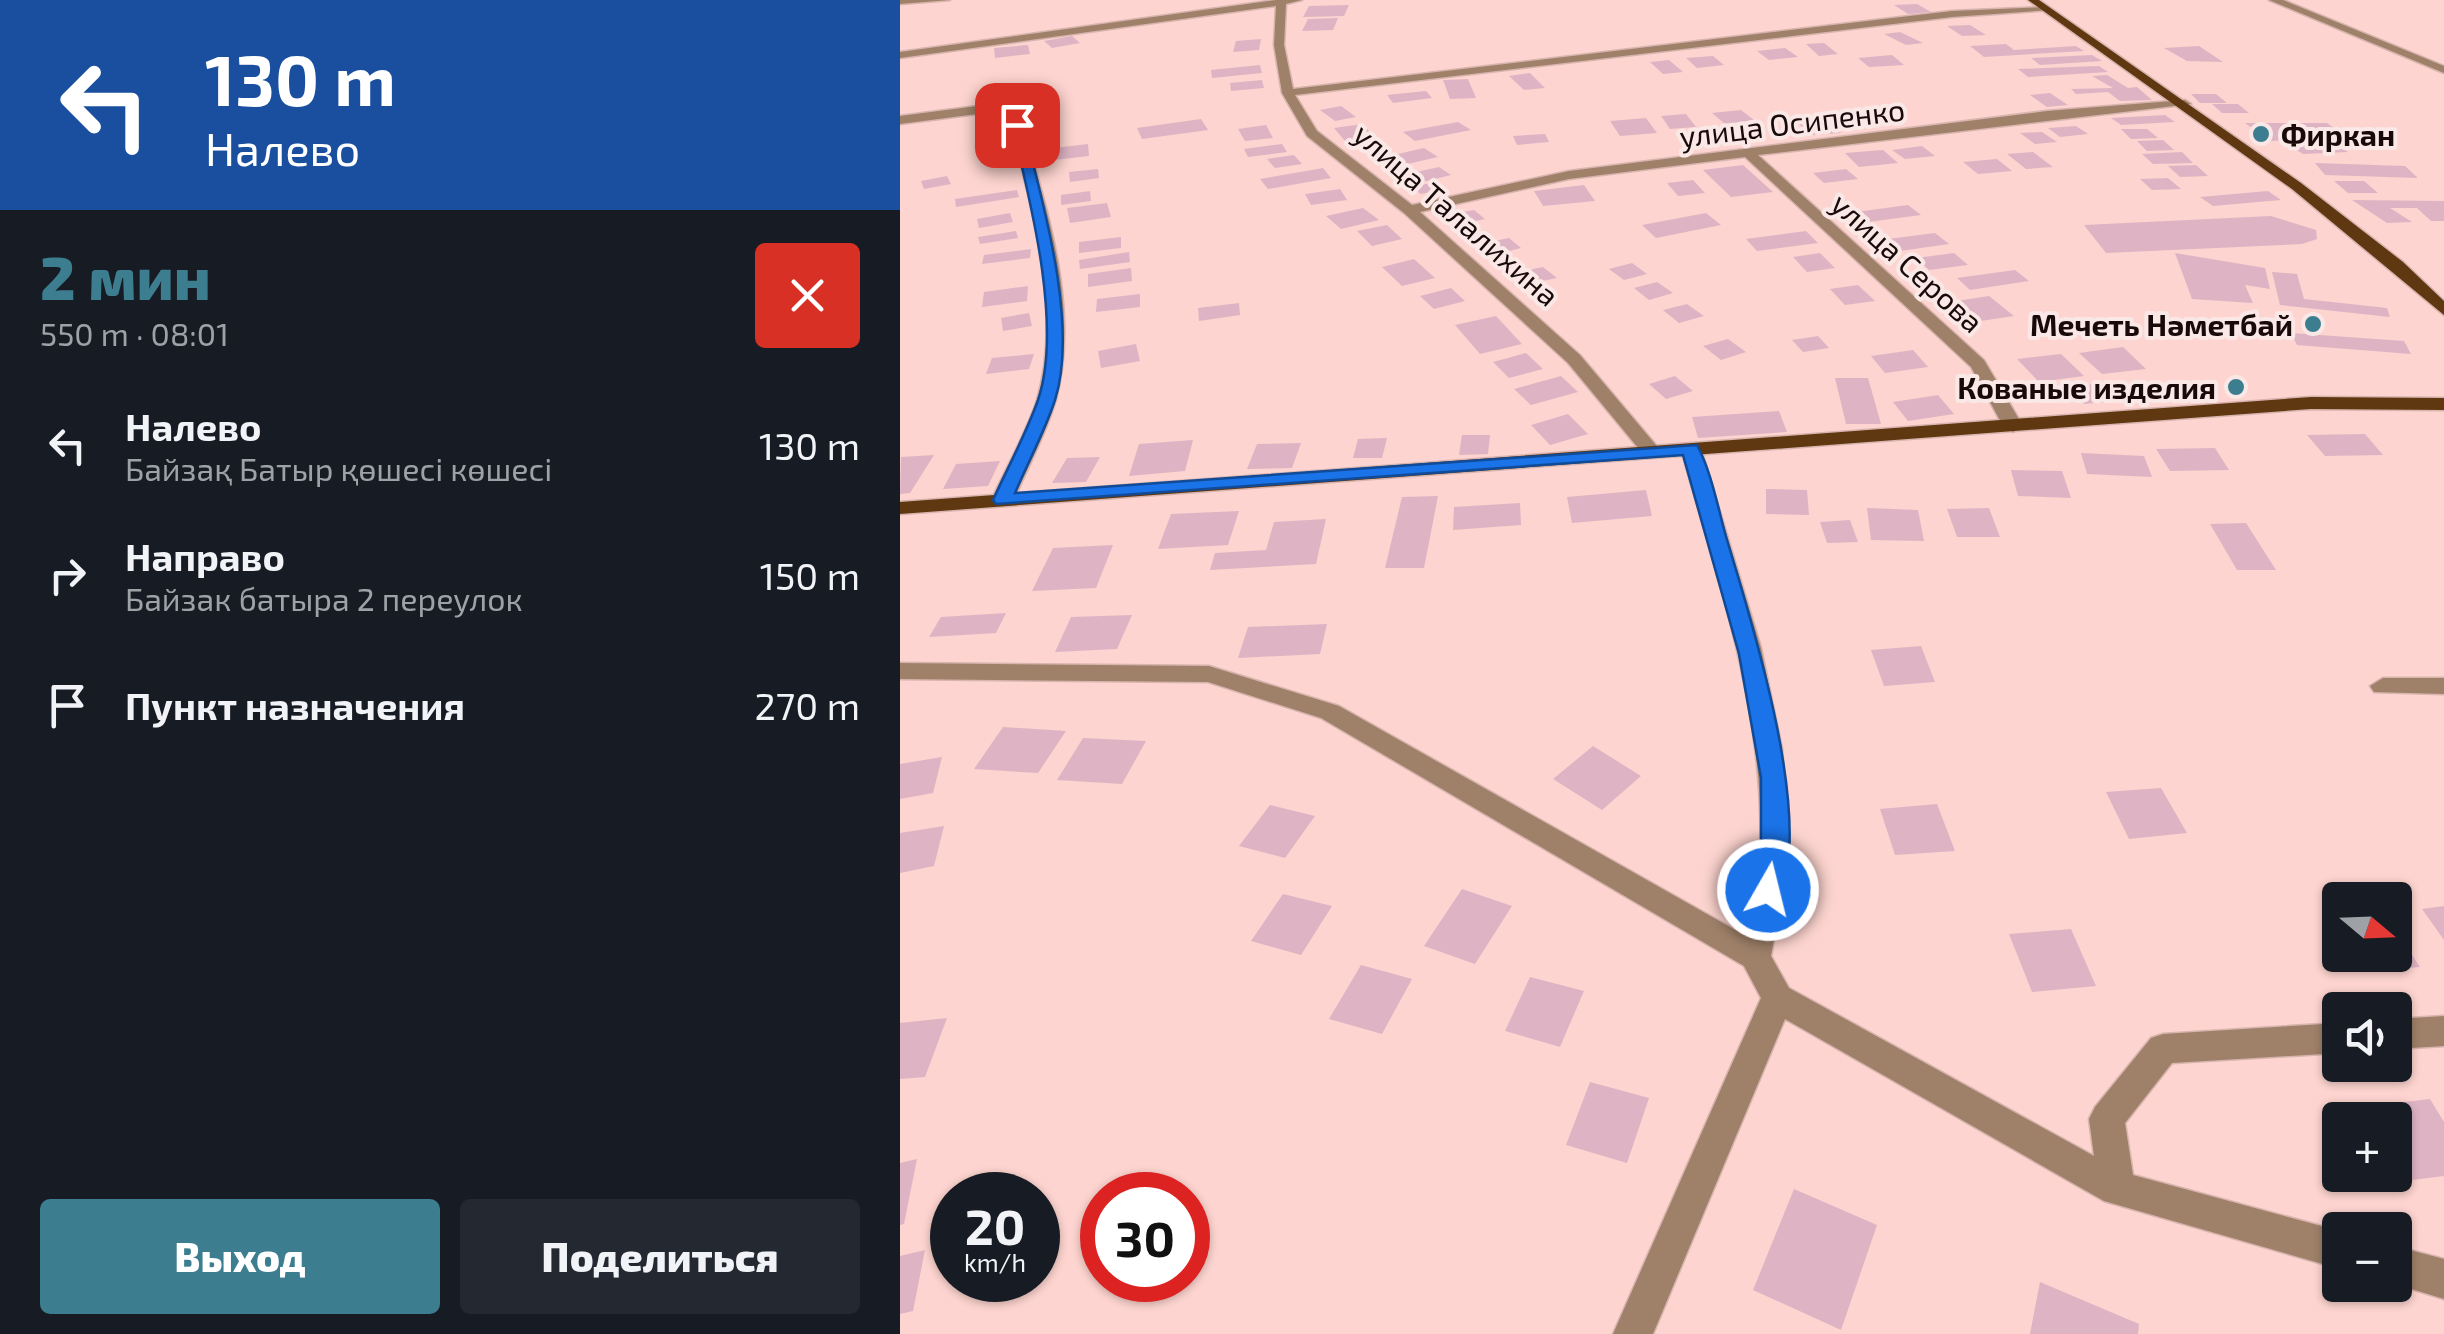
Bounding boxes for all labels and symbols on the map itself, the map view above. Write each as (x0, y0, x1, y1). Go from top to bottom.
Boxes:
pin (975, 83, 1060, 168)
street label: улица Осипенко (1677, 90, 1907, 155)
street label: улица Талалихина (1346, 115, 1567, 314)
place label: Фиркан (2281, 116, 2395, 152)
marker: Фиркан (2250, 123, 2272, 145)
street label: улица Серова (1824, 185, 1991, 340)
place label: Мечеть Нәметбай (2030, 306, 2293, 342)
marker: Мечеть Нәметбай (2302, 313, 2324, 335)
place label: Кованые изделия (1957, 369, 2216, 405)
marker: Кованые изделия (2225, 376, 2247, 398)
position arrow (1716, 838, 1820, 942)
north arrow (2322, 882, 2412, 972)
speed limit sign: 30 (1080, 1172, 1210, 1302)

